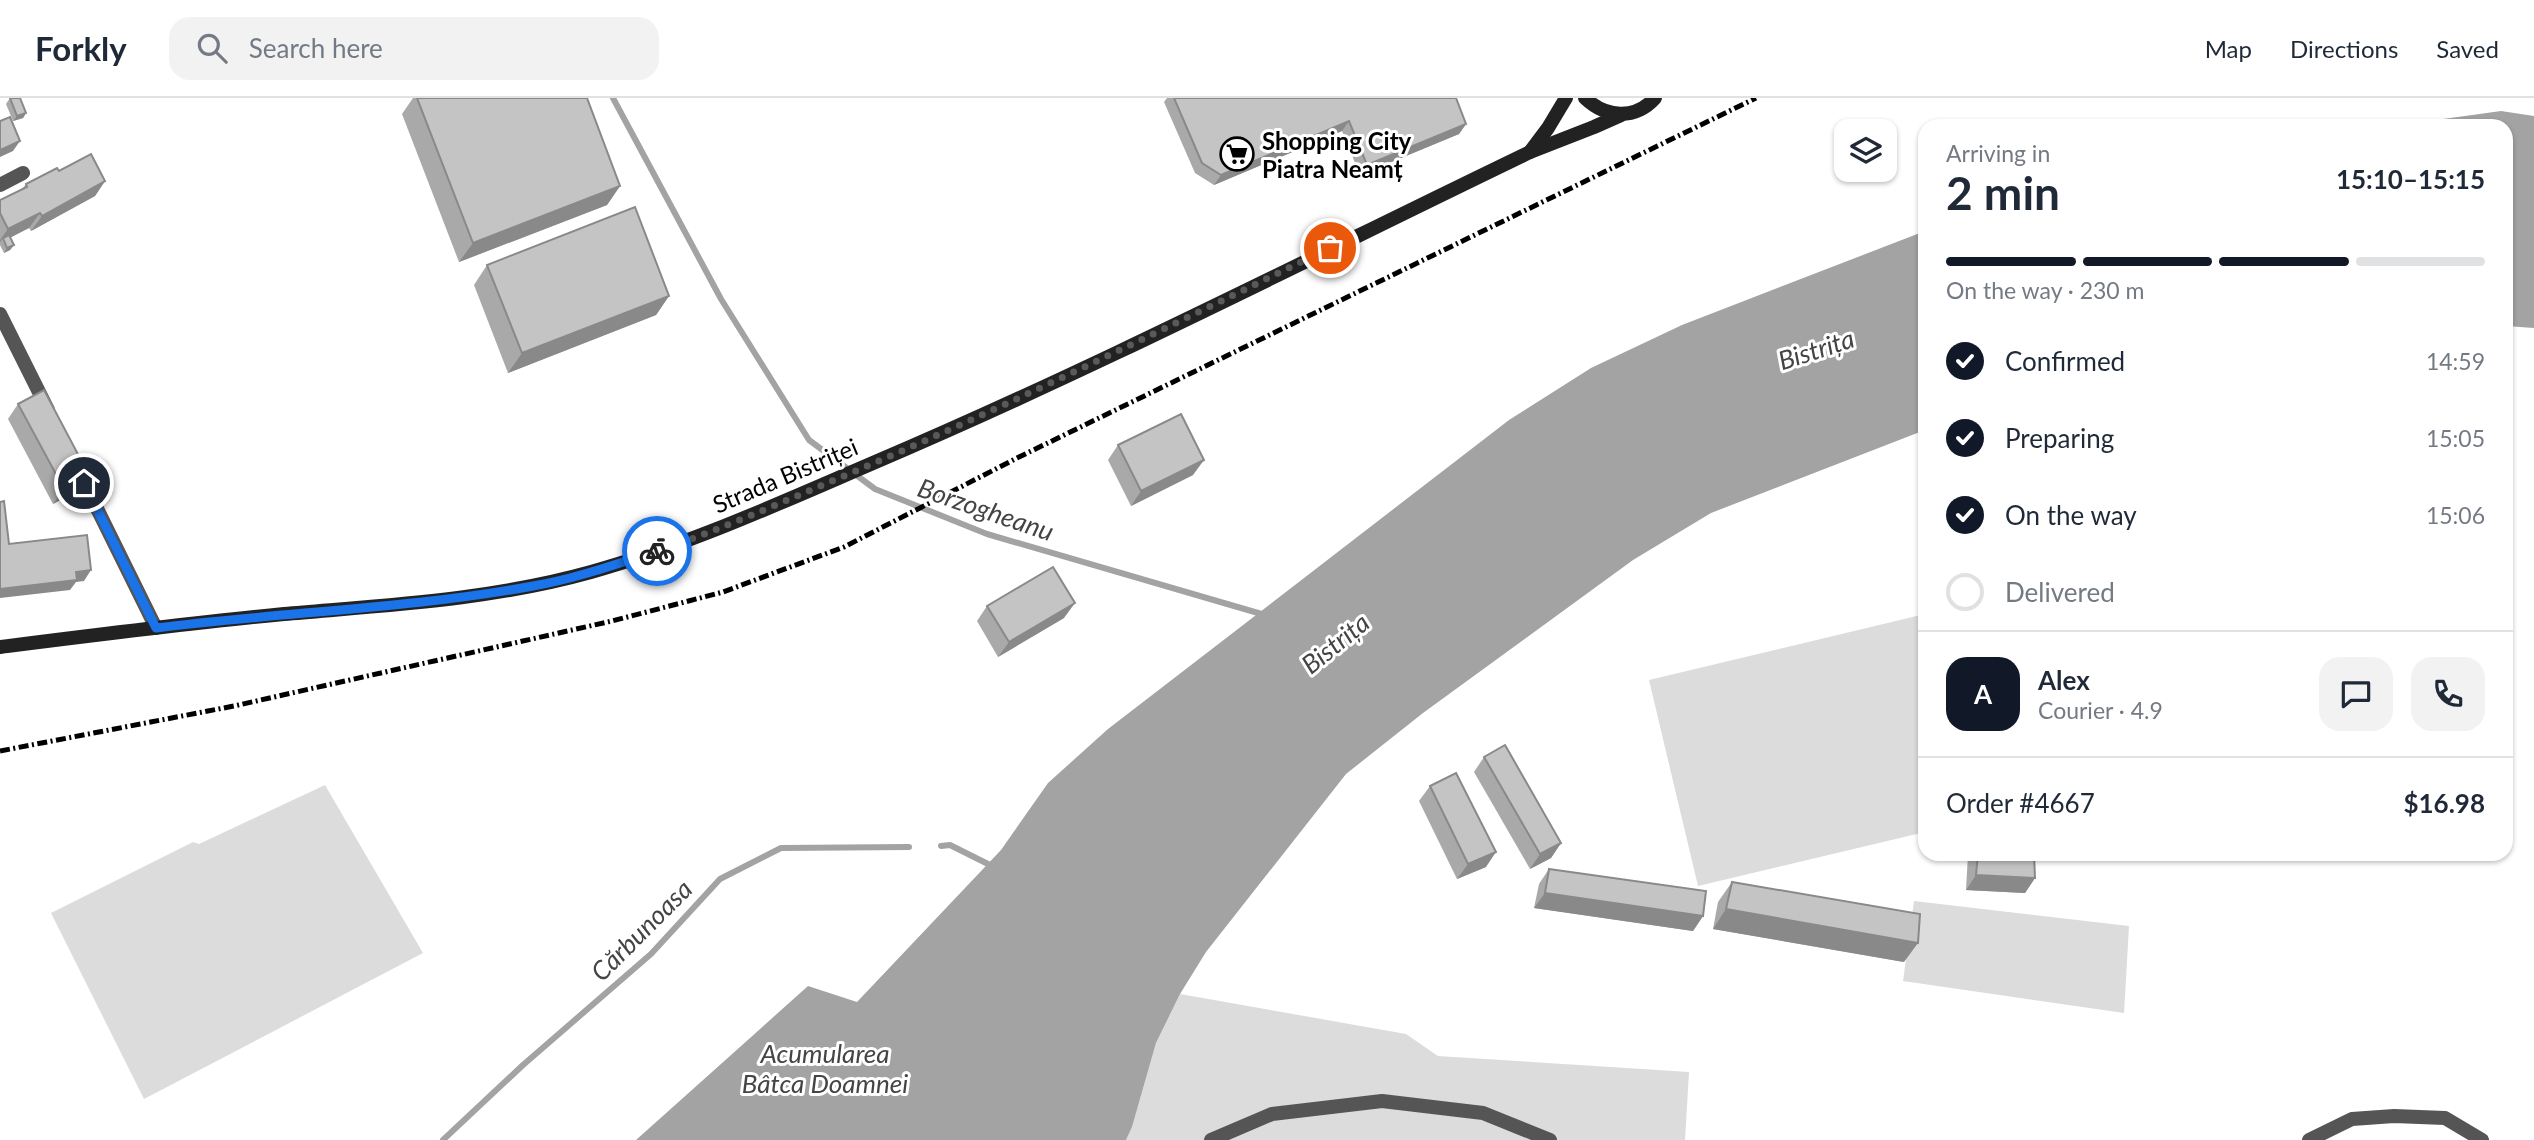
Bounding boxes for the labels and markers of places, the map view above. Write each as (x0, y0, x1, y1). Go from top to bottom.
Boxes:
place label: Shopping City Piatra Neamț (1262, 126, 1412, 183)
supermarket icon: Shopping City Piatra Neamț (1218, 135, 1256, 173)
pin (1300, 218, 1360, 278)
pin (54, 453, 114, 513)

